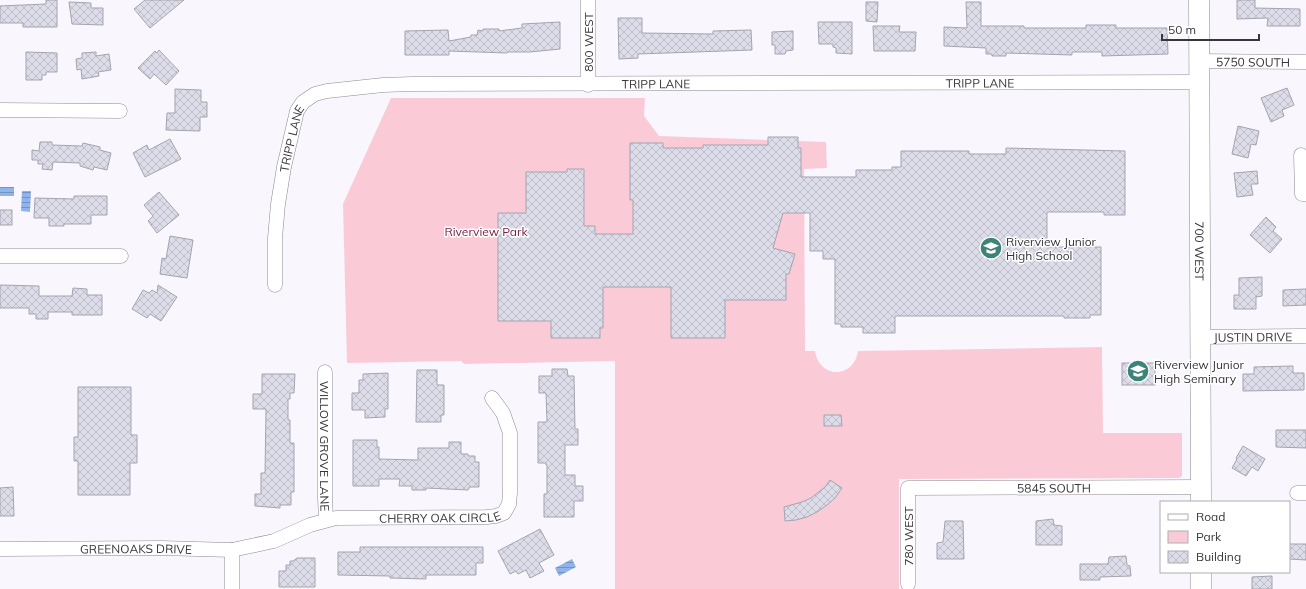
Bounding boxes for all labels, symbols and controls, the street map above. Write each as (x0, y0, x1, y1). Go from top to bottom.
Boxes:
street label: 800 WEST (581, 11, 596, 72)
scale bar (1162, 16, 1259, 42)
text: 50 m (1168, 22, 1196, 37)
street label: 5750 SOUTH (1216, 54, 1290, 69)
street label: TRIPP LANE (946, 75, 1014, 90)
street label: TRIPP LANE (622, 76, 690, 91)
street label: TRIPP LANE (276, 102, 307, 173)
street label: 700 WEST (1192, 221, 1208, 282)
park label: Riverview Park (444, 224, 528, 239)
place label: Riverview Junior High School (1006, 234, 1097, 263)
school or university icon: Riverview Junior High School (978, 235, 1004, 261)
street label: JUSTIN DRIVE (1214, 329, 1292, 344)
place label: Riverview Junior High Seminary (1154, 357, 1245, 386)
school or university icon: Riverview Junior High Seminary (1125, 358, 1151, 384)
street label: WILLOW GROVE LANE (317, 381, 333, 512)
street label: 5845 SOUTH (1017, 480, 1091, 495)
legend (1160, 501, 1290, 573)
street label: 780 WEST (901, 505, 916, 566)
street label: CHERRY OAK CIRCLE (379, 507, 503, 525)
text: Road (1196, 509, 1225, 524)
text: Park (1196, 529, 1222, 544)
street label: GREENOAKS DRIVE (80, 540, 192, 556)
text: Building (1196, 549, 1241, 564)

